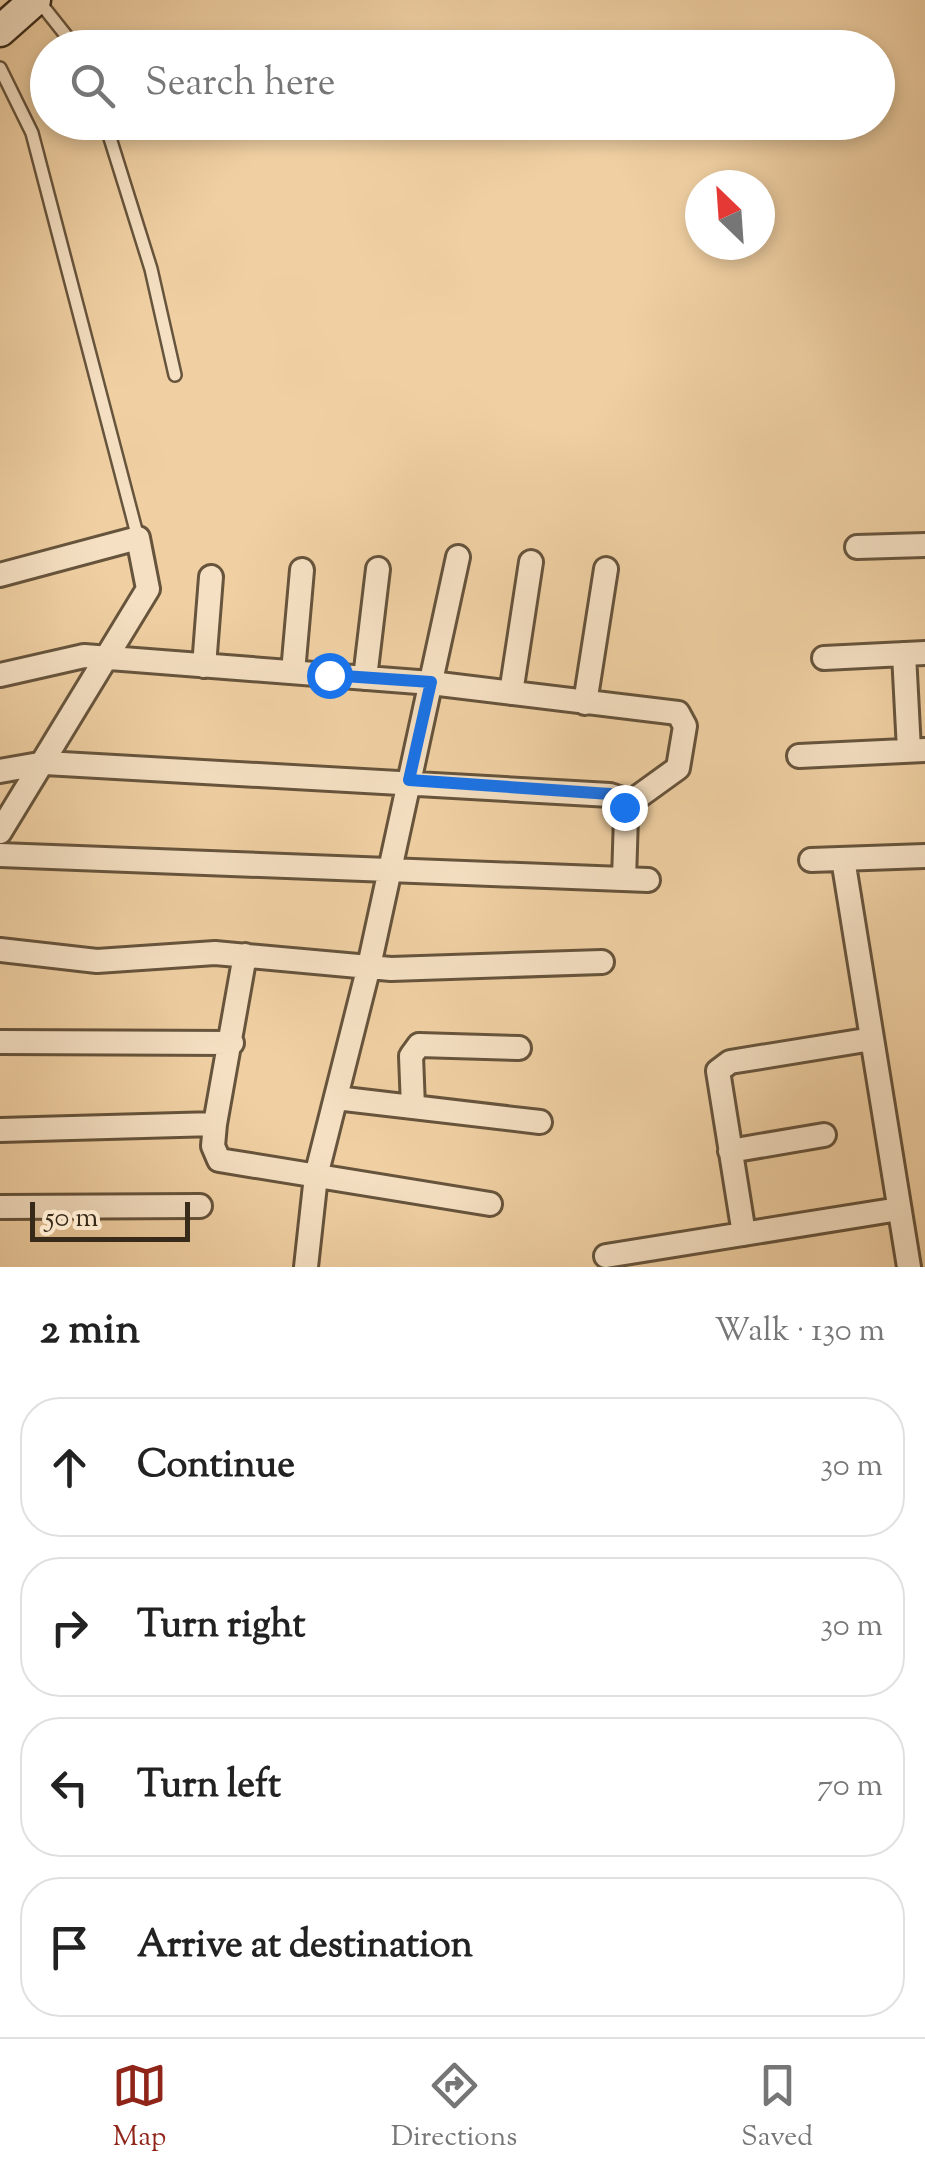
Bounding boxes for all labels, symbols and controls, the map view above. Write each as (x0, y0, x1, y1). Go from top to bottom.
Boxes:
search box (30, 30, 895, 140)
icon: search (65, 58, 120, 113)
text: Search here (145, 58, 336, 112)
north arrow (685, 170, 775, 260)
route start (307, 653, 353, 699)
route end (602, 785, 648, 831)
scale bar (30, 1197, 190, 1242)
text: 50 m (45, 1199, 99, 1239)
text: 2 min (40, 1302, 140, 1362)
text: Walk · 130 m (714, 1309, 885, 1355)
icon: ahead (42, 1440, 97, 1495)
text: Continue (137, 1440, 295, 1494)
text: 30 m (820, 1444, 883, 1490)
icon: right (42, 1600, 97, 1655)
text: Turn right (137, 1600, 305, 1654)
text: 30 m (820, 1604, 883, 1650)
icon: left (42, 1760, 97, 1815)
text: Turn left (137, 1760, 281, 1814)
text: 70 m (817, 1764, 883, 1810)
icon: arrive (42, 1920, 97, 1975)
text: Arrive at destination (137, 1920, 473, 1974)
tab: Map (112, 2058, 167, 2158)
tab: Directions (391, 2058, 517, 2158)
tab: Saved (741, 2058, 813, 2158)

